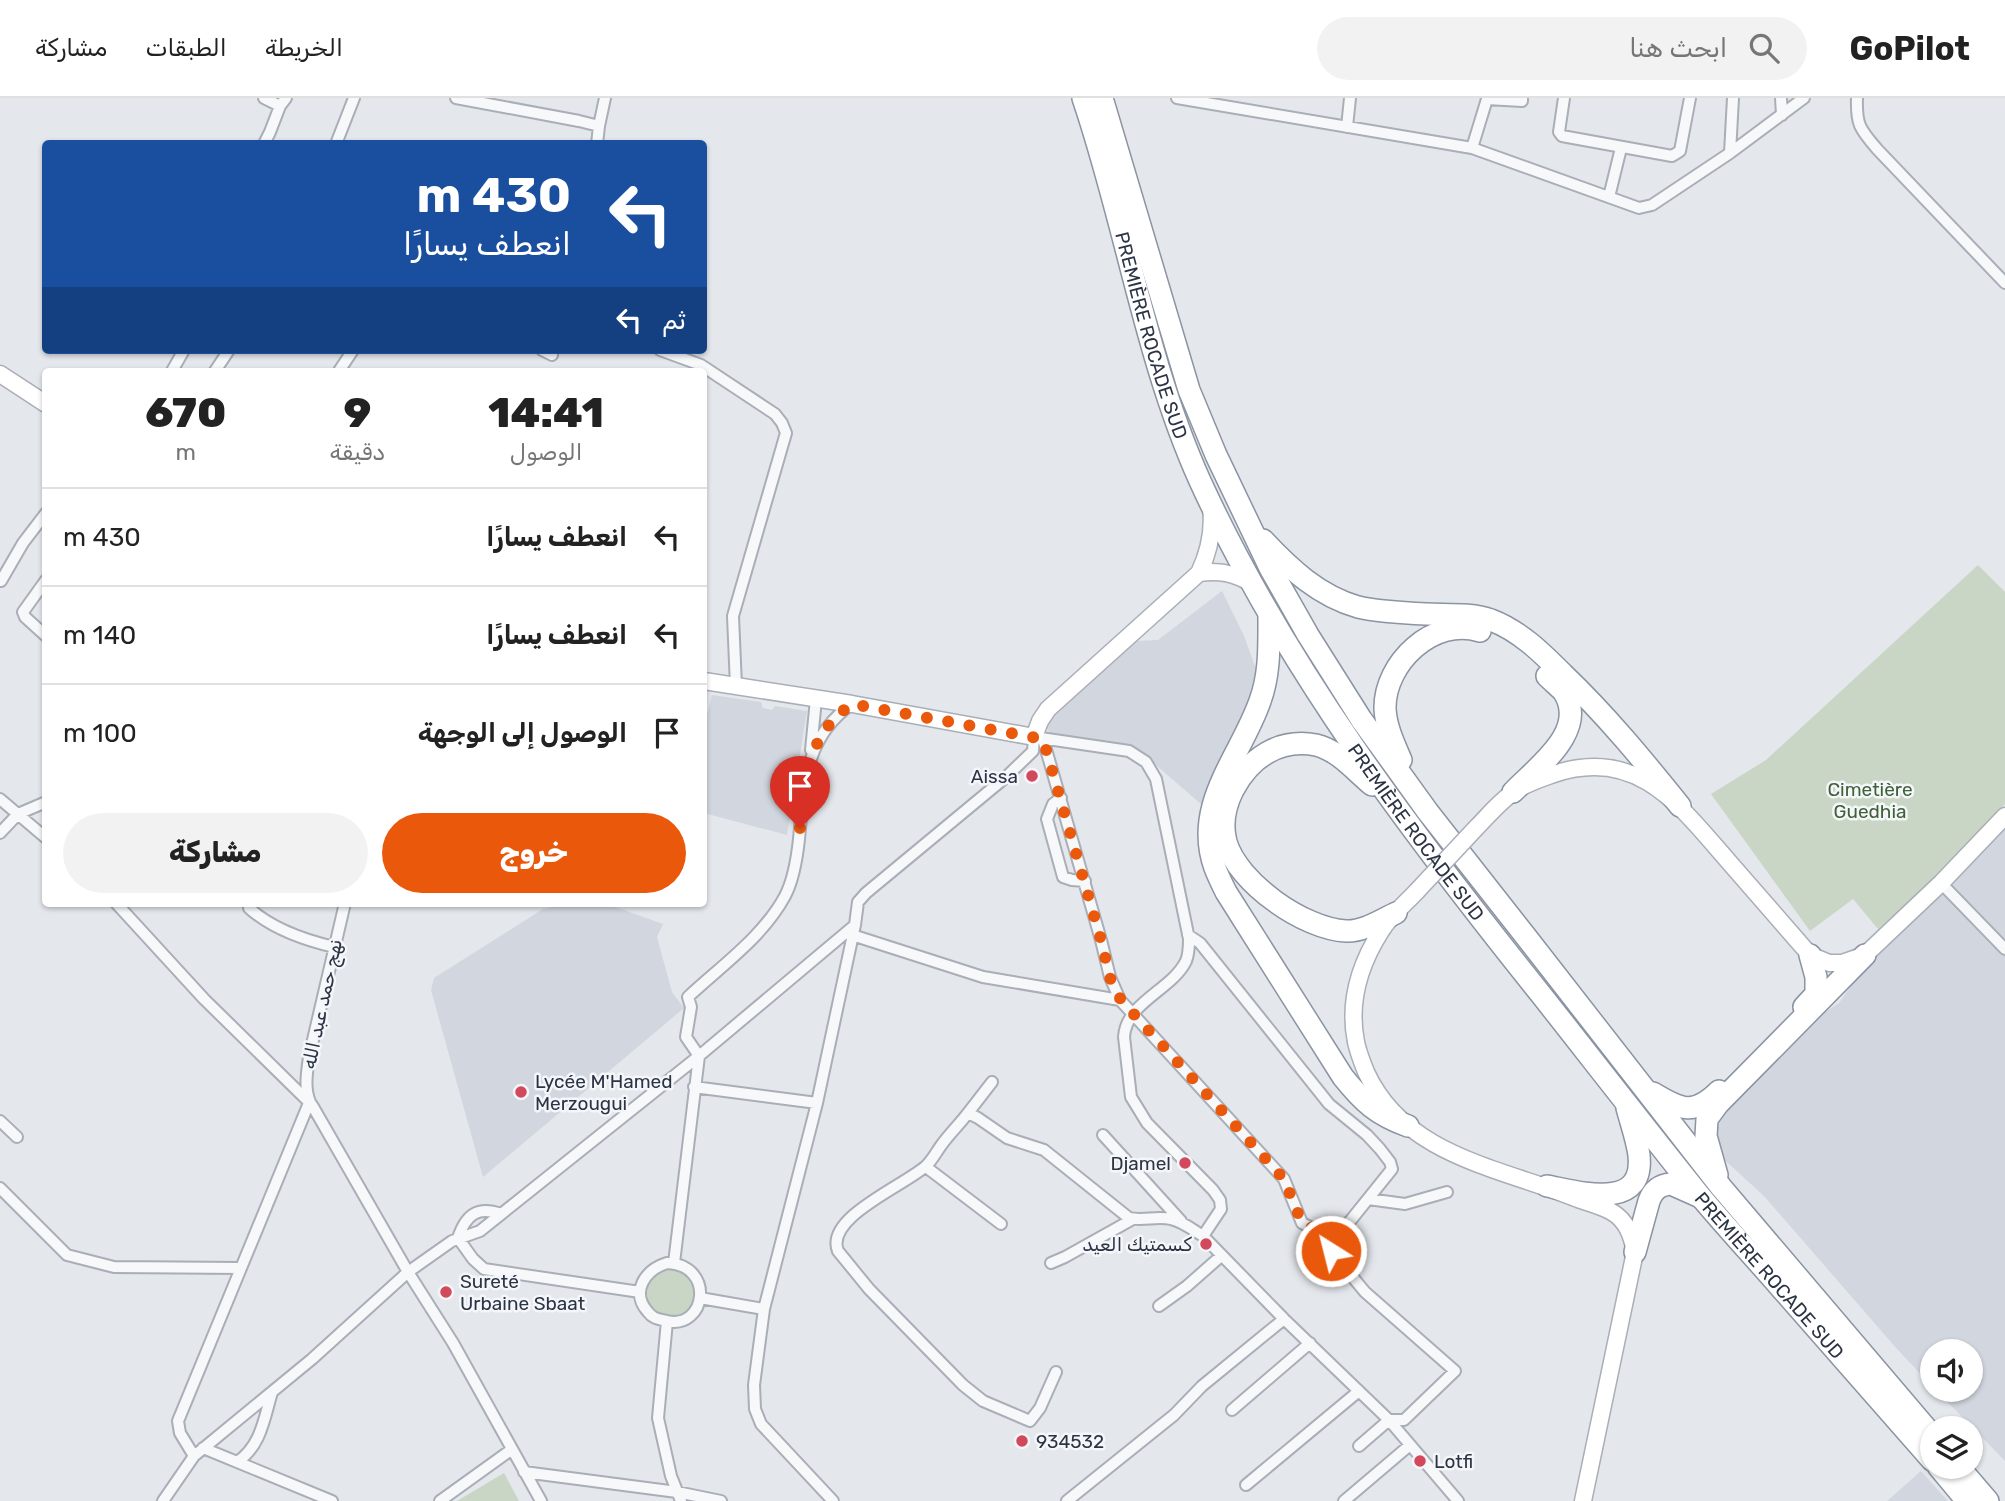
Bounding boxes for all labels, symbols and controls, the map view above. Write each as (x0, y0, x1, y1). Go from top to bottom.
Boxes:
search box (1317, 17, 1807, 80)
icon: search (1745, 29, 1783, 67)
text: GoPilot (1849, 29, 1970, 68)
text: ابحث هنا (1629, 33, 1727, 64)
text: مشاركة (35, 34, 107, 62)
text: الطبقات (145, 34, 227, 62)
text: الخريطة (265, 34, 343, 62)
text: 430 m (417, 166, 571, 224)
icon: left (595, 168, 686, 259)
text: انعطف يسارًا (403, 225, 571, 263)
street label: PREMIÈRE ROCADE SUD (1111, 229, 1193, 442)
icon: left (610, 301, 648, 339)
text: ثم (662, 305, 686, 336)
text: 670 (145, 388, 226, 438)
text: 9 (343, 388, 371, 438)
text: 14:41 (488, 388, 604, 438)
text: m (176, 438, 196, 466)
text: دقيقة (330, 438, 385, 466)
text: الوصول (510, 438, 582, 466)
icon: left (648, 518, 686, 556)
text: 430 m (63, 522, 141, 553)
text: انعطف يسارًا (486, 522, 627, 553)
icon: left (648, 616, 686, 654)
text: 140 m (63, 620, 136, 651)
text: انعطف يسارًا (486, 620, 627, 651)
icon: arrive (648, 714, 686, 752)
text: 100 m (63, 718, 137, 749)
text: الوصول إلى الوجهة (418, 718, 627, 749)
street label: PREMIÈRE ROCADE SUD (1343, 739, 1490, 925)
pin (770, 756, 830, 828)
place label: Aissa (971, 765, 1018, 788)
icon: arrive (781, 767, 819, 805)
marker: Aissa (1024, 768, 1040, 784)
park label: Cimetière Guedhia (1827, 778, 1913, 823)
button: مشاركة (63, 813, 368, 893)
button: خروج (382, 813, 686, 893)
street label: نهج حمد عبد الله (297, 937, 349, 1071)
place label: Lycée M'Hamed Merzougui (535, 1070, 673, 1115)
marker: Lycée M'Hamed Merzougui (513, 1084, 529, 1100)
place label: Djamel (1110, 1152, 1171, 1175)
marker: Djamel (1177, 1155, 1193, 1171)
street label: PREMIÈRE ROCADE SUD (1690, 1187, 1849, 1363)
position arrow (1294, 1214, 1368, 1288)
place label: كسمتيك العيد (1082, 1233, 1192, 1256)
marker: كسمتيك العيد (1198, 1236, 1214, 1252)
place label: Sureté Urbaine Sbaat (460, 1270, 586, 1315)
marker: Sureté Urbaine Sbaat (438, 1284, 454, 1300)
map controls (1920, 1339, 1983, 1479)
button: sound (1920, 1339, 1983, 1402)
button: layers (1920, 1416, 1983, 1479)
place label: 934532 (1036, 1430, 1104, 1453)
marker: 934532 (1014, 1433, 1030, 1449)
place label: Lotfi (1434, 1450, 1473, 1473)
marker: Lotfi (1412, 1453, 1428, 1469)

